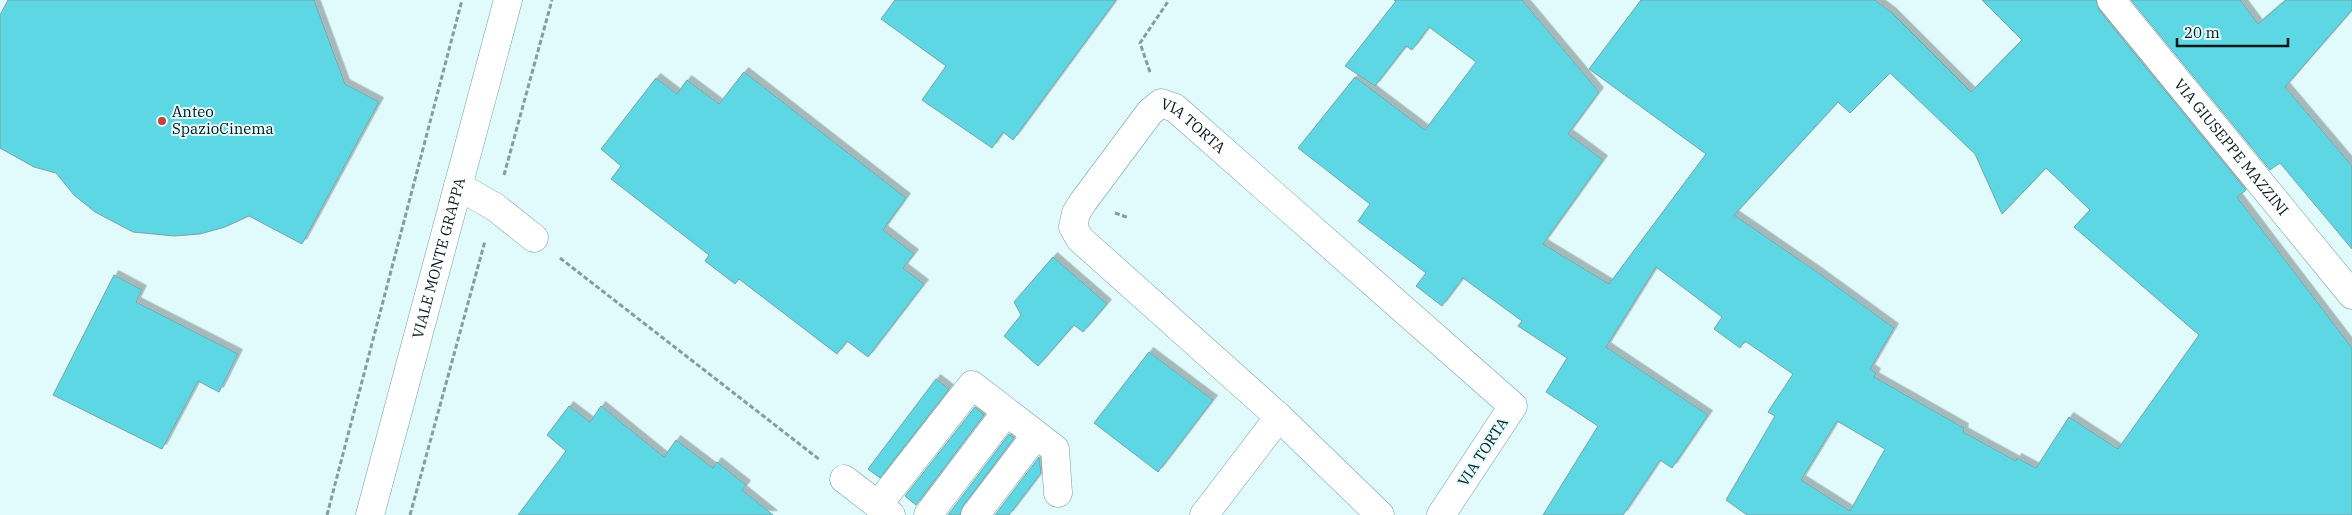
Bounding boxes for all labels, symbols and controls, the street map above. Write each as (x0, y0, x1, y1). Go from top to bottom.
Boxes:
scale bar (2177, 15, 2288, 47)
text: 20 m (2184, 23, 2220, 42)
street label: VIA GIUSEPPE MAZZINI (2170, 75, 2293, 219)
street label: VIA TORTA (1158, 94, 1230, 157)
place label: Anteo SpazioCinema (172, 102, 274, 138)
marker: Anteo SpazioCinema (156, 115, 168, 127)
street label: VIALE MONTE GRAPPA (408, 175, 469, 340)
street label: VIA TORTA (1453, 413, 1512, 490)

